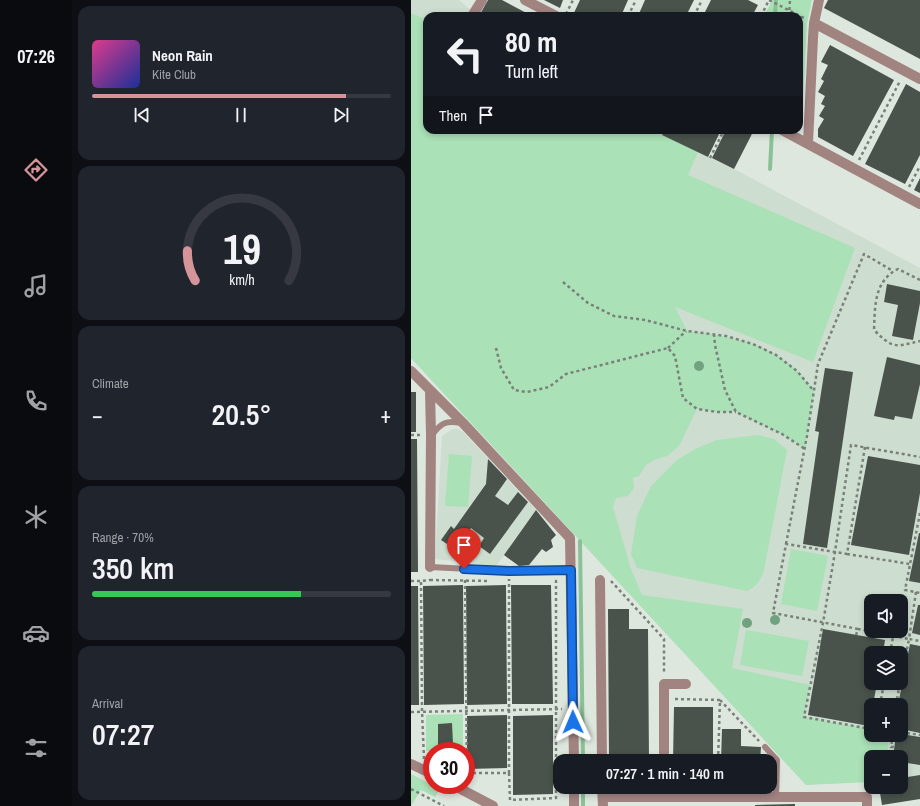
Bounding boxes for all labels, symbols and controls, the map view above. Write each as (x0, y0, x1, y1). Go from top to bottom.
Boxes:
text: 80 m (505, 23, 557, 61)
icon: left (439, 28, 491, 80)
text: 07:26 (17, 44, 55, 69)
text: Neon Rain (152, 45, 213, 66)
text: Turn left (505, 59, 558, 84)
text: Kite Club (152, 66, 196, 83)
icon: previous (131, 104, 153, 126)
icon: pause (230, 104, 252, 126)
icon: next (330, 104, 352, 126)
icon: arrive (475, 104, 497, 126)
text: Then (439, 105, 467, 126)
icon: directions (22, 156, 50, 184)
text: 19 (223, 221, 260, 277)
text: km/h (229, 270, 254, 289)
icon: music (22, 272, 50, 300)
text: Climate (92, 375, 129, 392)
icon: phone (22, 387, 50, 415)
text: 20.5° (212, 394, 271, 434)
text: − (92, 400, 103, 430)
text: + (380, 400, 391, 430)
icon: climate (22, 503, 50, 531)
pin (447, 528, 481, 569)
text: Range · 70% (92, 529, 154, 546)
icon: arrive (453, 534, 475, 556)
text: 350 km (92, 548, 174, 588)
map controls (864, 594, 908, 794)
button: sound (864, 594, 908, 638)
icon: car (22, 619, 50, 647)
button: layers (864, 646, 908, 690)
text: Arrival (92, 695, 123, 712)
button: + (864, 698, 908, 742)
position arrow (552, 701, 594, 743)
text: 07:27 (92, 714, 154, 754)
icon: filters (22, 734, 50, 762)
speed limit sign: 30 (423, 742, 475, 794)
button: − (864, 750, 908, 794)
text: 07:27 · 1 min · 140 m (606, 763, 724, 784)

